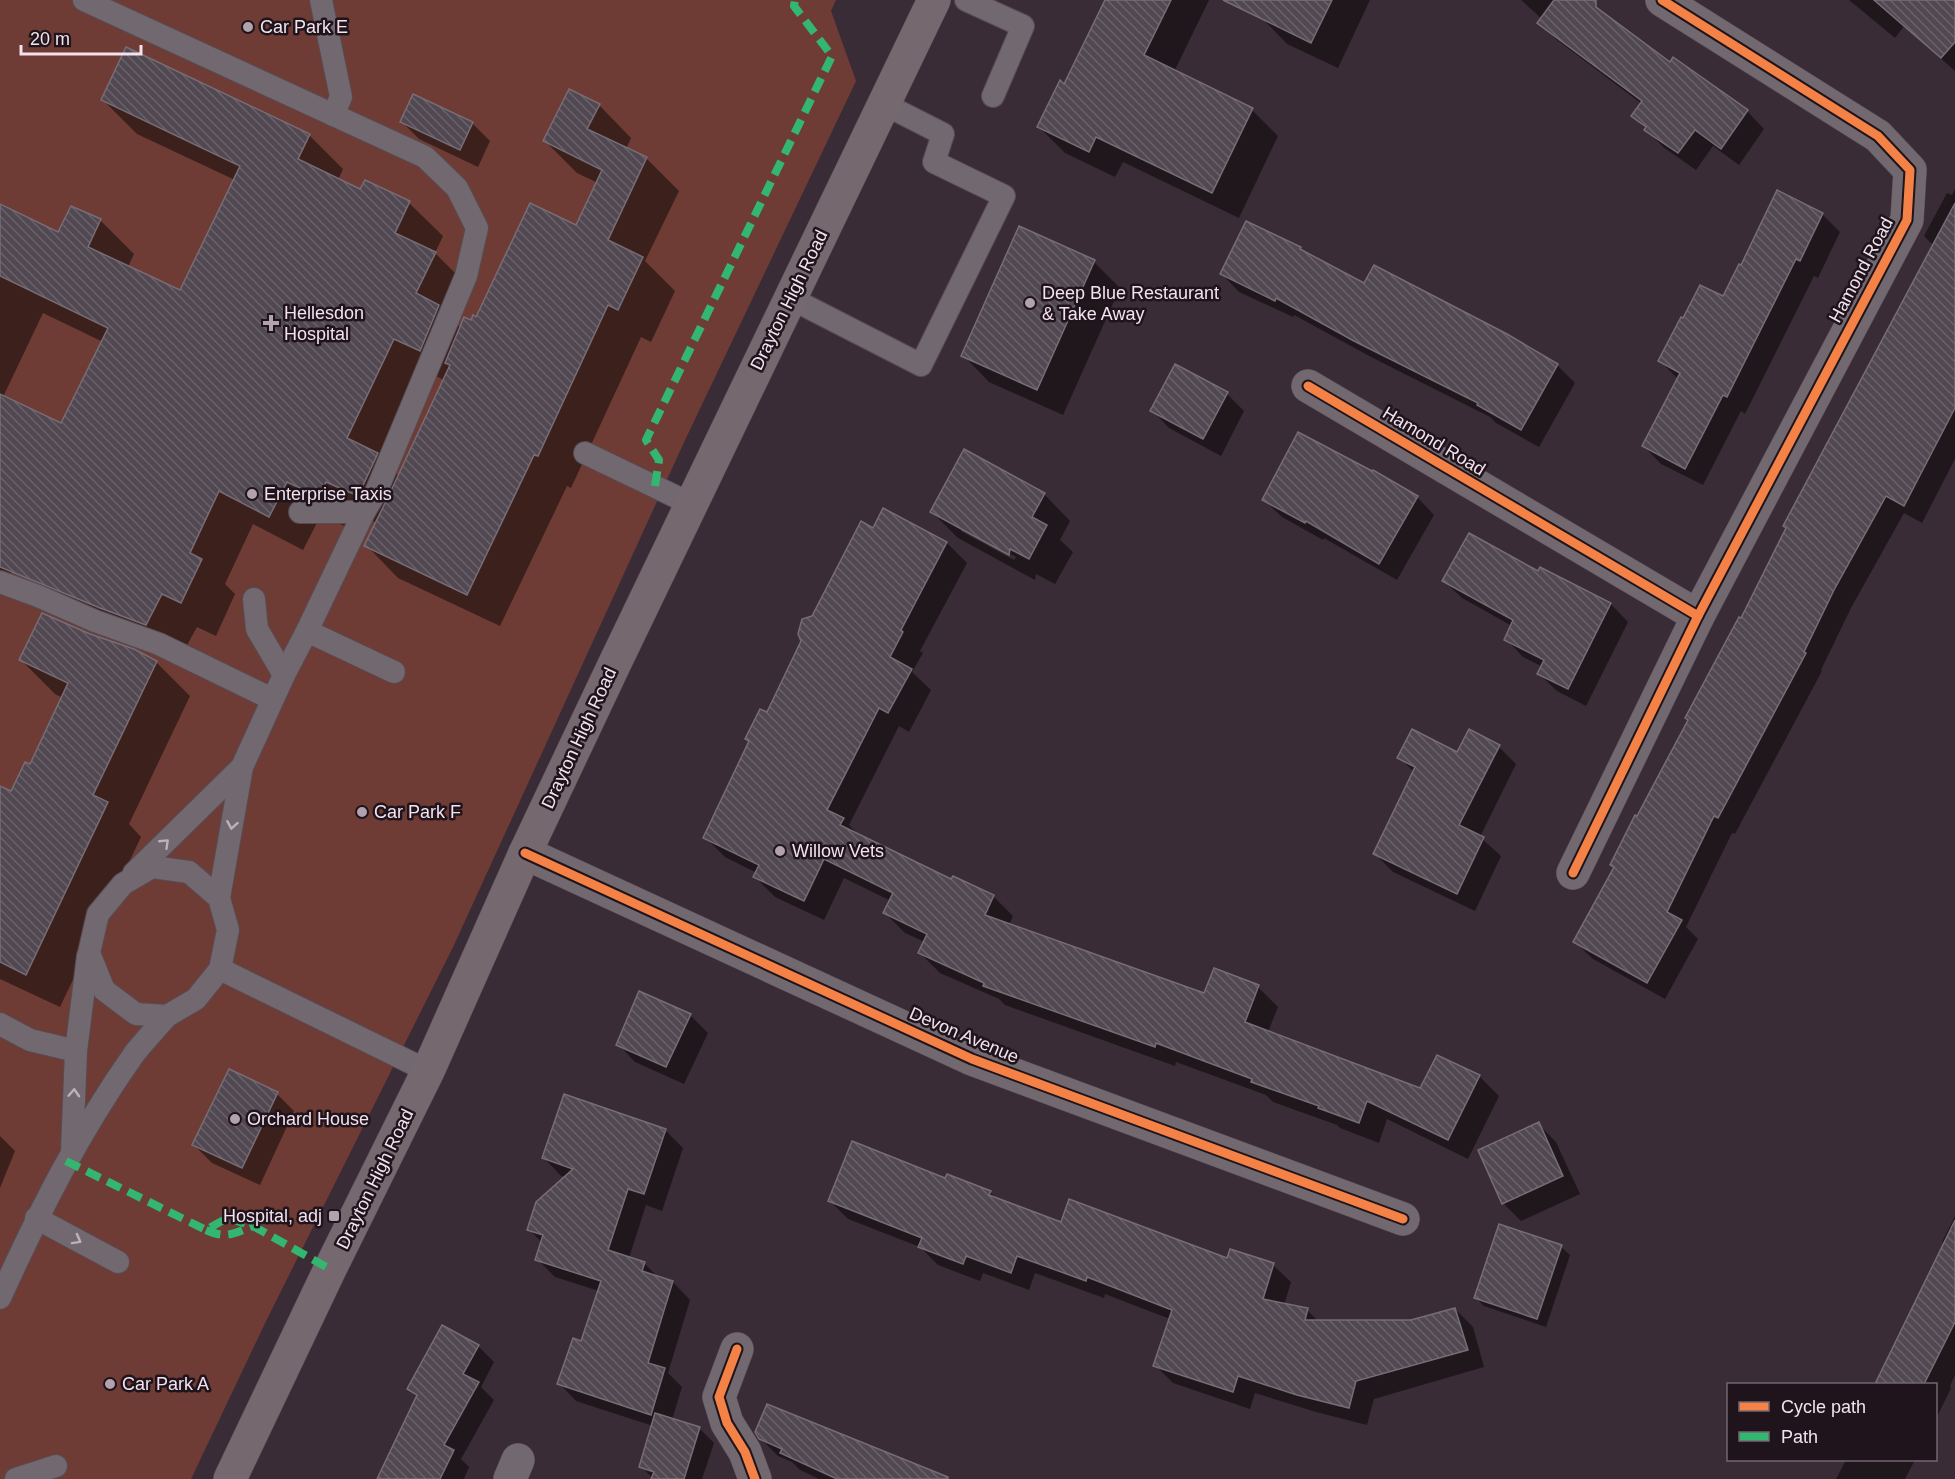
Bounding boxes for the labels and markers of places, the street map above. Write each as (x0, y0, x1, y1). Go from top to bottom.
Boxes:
place label: Car Park E (260, 17, 348, 37)
marker: Car Park E (241, 20, 255, 34)
place label: Deep Blue Restaurant & Take Away (1042, 283, 1219, 324)
marker: Deep Blue Restaurant & Take Away (1023, 296, 1037, 310)
place label: Hellesdon Hospital (284, 303, 364, 344)
marker: Hellesdon Hospital (262, 314, 280, 332)
place label: Enterprise Taxis (264, 484, 392, 504)
marker: Enterprise Taxis (245, 487, 259, 501)
place label: Car Park F (374, 802, 461, 822)
marker: Car Park F (355, 805, 369, 819)
place label: Willow Vets (792, 841, 884, 861)
marker: Willow Vets (773, 844, 787, 858)
place label: Orchard House (247, 1109, 369, 1129)
marker: Orchard House (228, 1112, 242, 1126)
place label: Hospital, adj (223, 1206, 322, 1226)
marker: Hospital, adj (327, 1209, 341, 1223)
place label: Car Park A (122, 1374, 209, 1394)
marker: Car Park A (103, 1377, 117, 1391)

